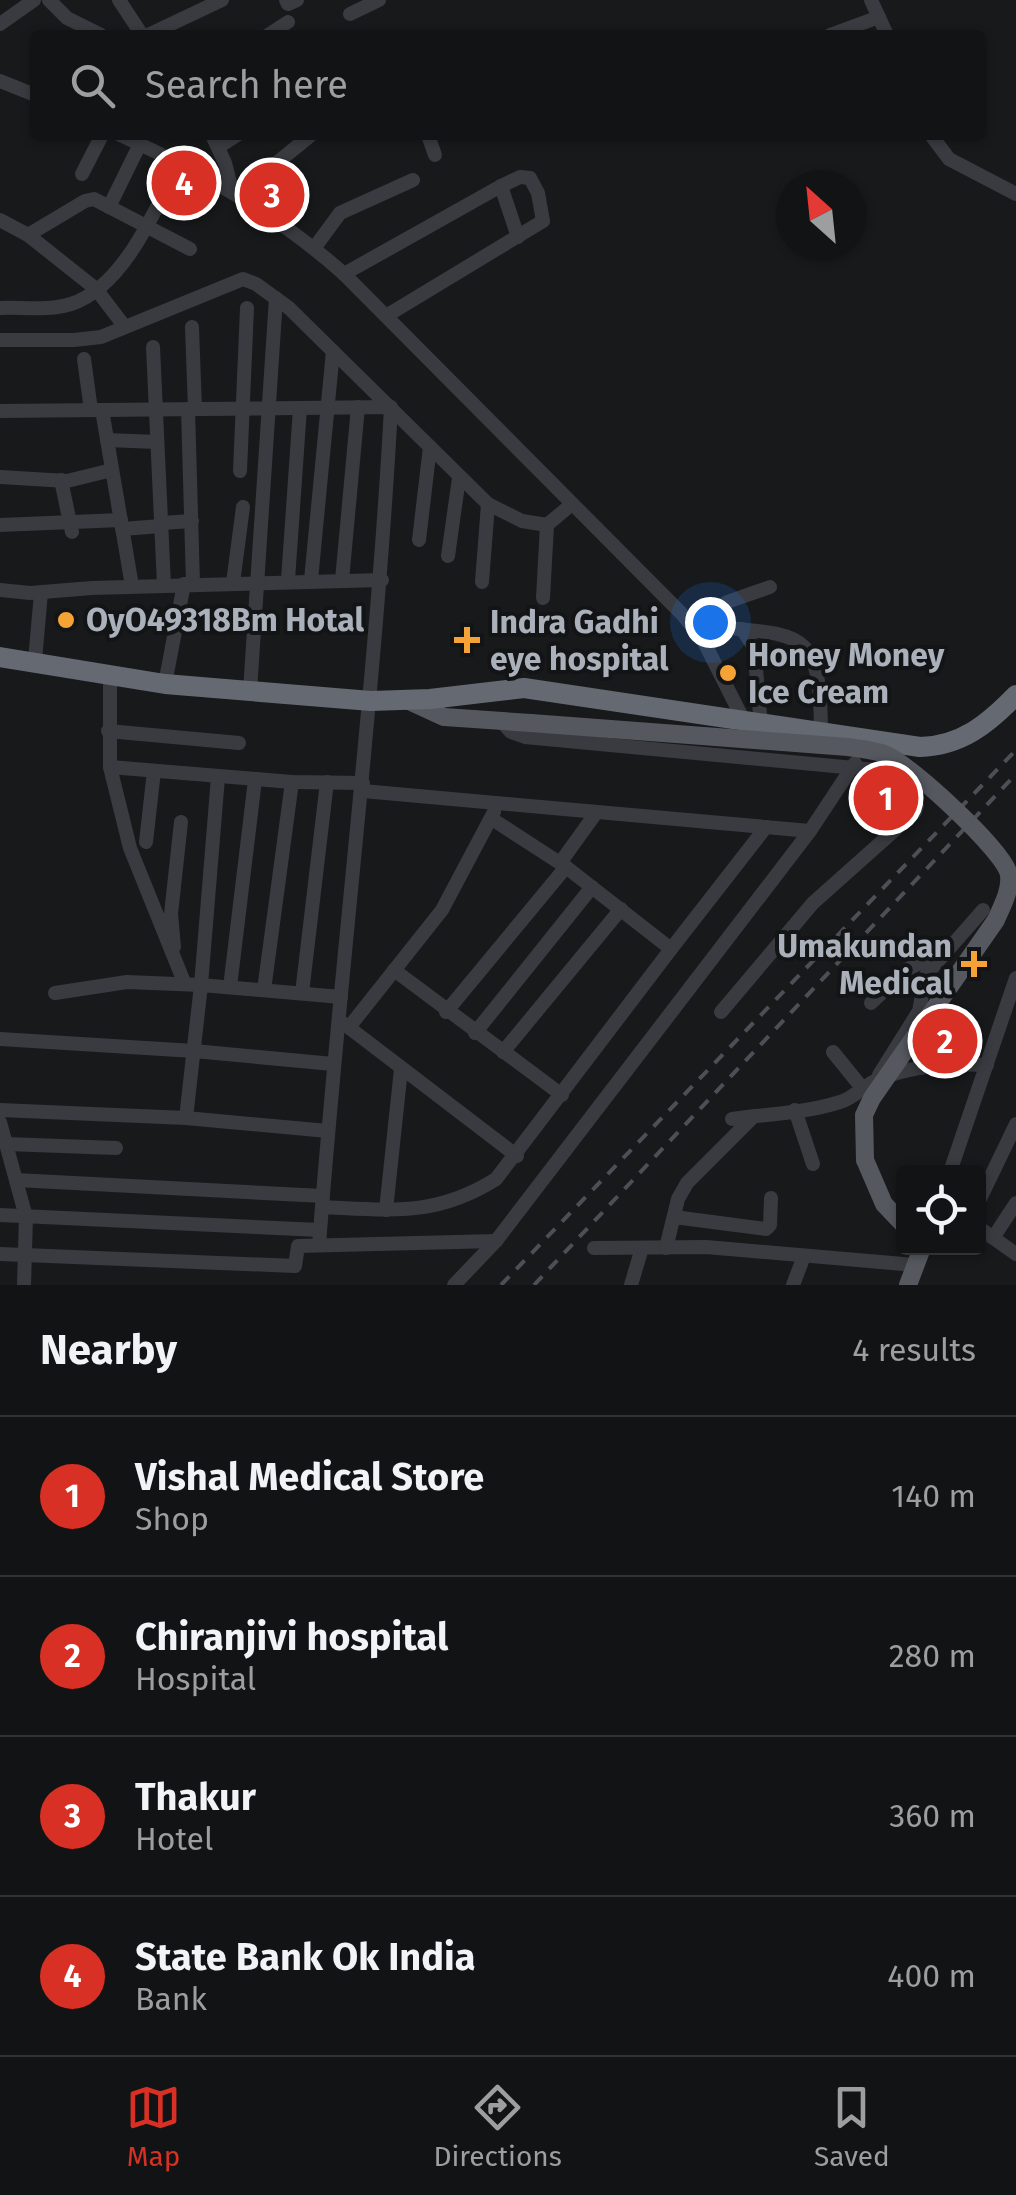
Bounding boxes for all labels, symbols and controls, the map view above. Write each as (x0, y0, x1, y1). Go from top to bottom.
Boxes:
search box (30, 30, 986, 140)
icon: search (65, 58, 120, 113)
text: Search here (145, 62, 348, 108)
pin: 4 (152, 146, 216, 220)
pin: 3 (240, 158, 304, 232)
north arrow (776, 170, 866, 260)
your location (685, 597, 736, 648)
place label: OyO49318Bm Hotal (86, 601, 364, 639)
place label: Indra Gadhi eye hospital (490, 603, 669, 678)
marker: OyO49318Bm Hotal (55, 609, 77, 631)
marker: Indra Gadhi eye hospital (454, 627, 480, 653)
place label: Honey Money Ice Cream (748, 636, 945, 711)
marker: Honey Money Ice Cream (717, 662, 739, 684)
pin: 1 (854, 760, 918, 836)
place label: Umakundan Medical (777, 927, 952, 1002)
marker: Umakundan Medical (961, 951, 987, 977)
pin: 2 (912, 1004, 978, 1078)
map controls (896, 1165, 986, 1255)
button: locate (896, 1165, 986, 1255)
text: Nearby (40, 1325, 177, 1375)
text: 4 results (852, 1331, 976, 1369)
text: Vishal Medical Store (135, 1454, 484, 1500)
text: 1 (65, 1477, 80, 1515)
text: 140 m (891, 1477, 976, 1515)
text: Shop (135, 1500, 209, 1538)
text: Chiranjivi hospital (135, 1614, 448, 1660)
text: 2 (64, 1637, 81, 1675)
text: 280 m (889, 1637, 976, 1675)
text: Hospital (135, 1660, 256, 1698)
text: Thakur (135, 1774, 256, 1820)
text: 3 (64, 1797, 81, 1835)
text: 360 m (889, 1797, 976, 1835)
text: Hotel (135, 1820, 213, 1858)
text: State Bank Ok India (135, 1934, 476, 1980)
text: 4 (63, 1957, 82, 1995)
text: 400 m (887, 1957, 976, 1995)
text: Bank (135, 1980, 207, 2018)
tab: Map (126, 2080, 181, 2173)
tab: Directions (433, 2080, 562, 2173)
tab: Saved (814, 2080, 890, 2173)

